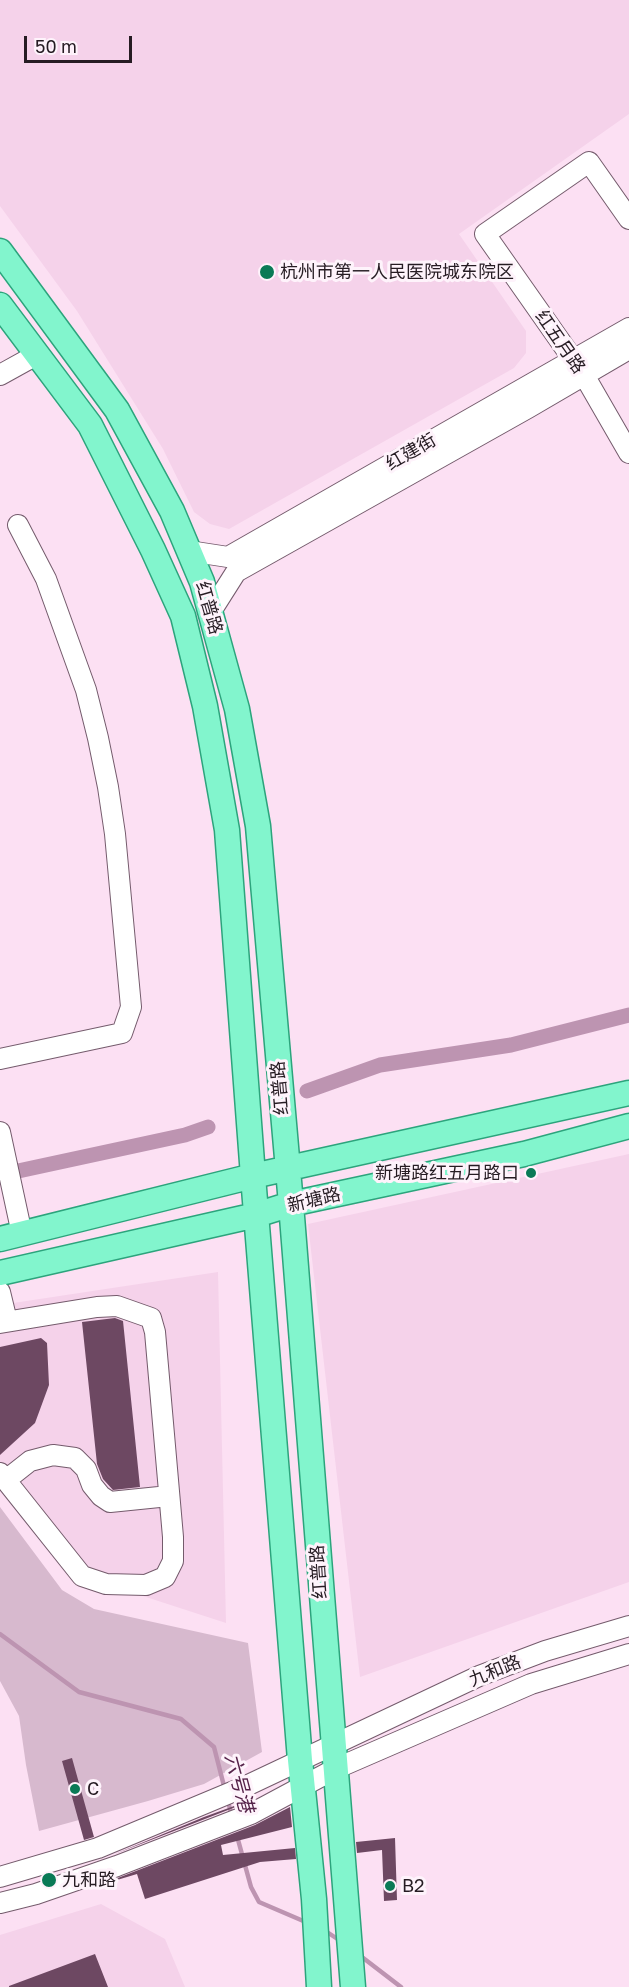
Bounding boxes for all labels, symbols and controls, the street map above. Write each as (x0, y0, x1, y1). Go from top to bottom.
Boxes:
scale bar (27, 24, 135, 62)
text: 50 m (35, 35, 77, 57)
place label: 杭州市第一人民医院城东院区 (280, 261, 514, 283)
marker: 杭州市第一人民医院城东院区 (258, 263, 276, 281)
street label: 红五月路 (531, 306, 589, 378)
street label: 红建街 (382, 429, 440, 475)
street label: 红普路 (191, 579, 227, 637)
street label: 红普路 (267, 1060, 293, 1116)
place label: 新塘路红五月路口 (375, 1162, 519, 1184)
marker: 新塘路红五月路口 (524, 1166, 538, 1180)
street label: 新塘路 (285, 1183, 343, 1217)
street label: 红普路 (306, 1544, 332, 1600)
street label: 九和路 (466, 1651, 524, 1691)
water label: 六号港 (220, 1751, 258, 1815)
place label: C (87, 1778, 99, 1800)
marker: C (68, 1782, 82, 1796)
place label: 九和路 (62, 1869, 116, 1891)
marker: 九和路 (40, 1871, 58, 1889)
place label: B2 (402, 1875, 424, 1897)
marker: B2 (383, 1879, 397, 1893)

